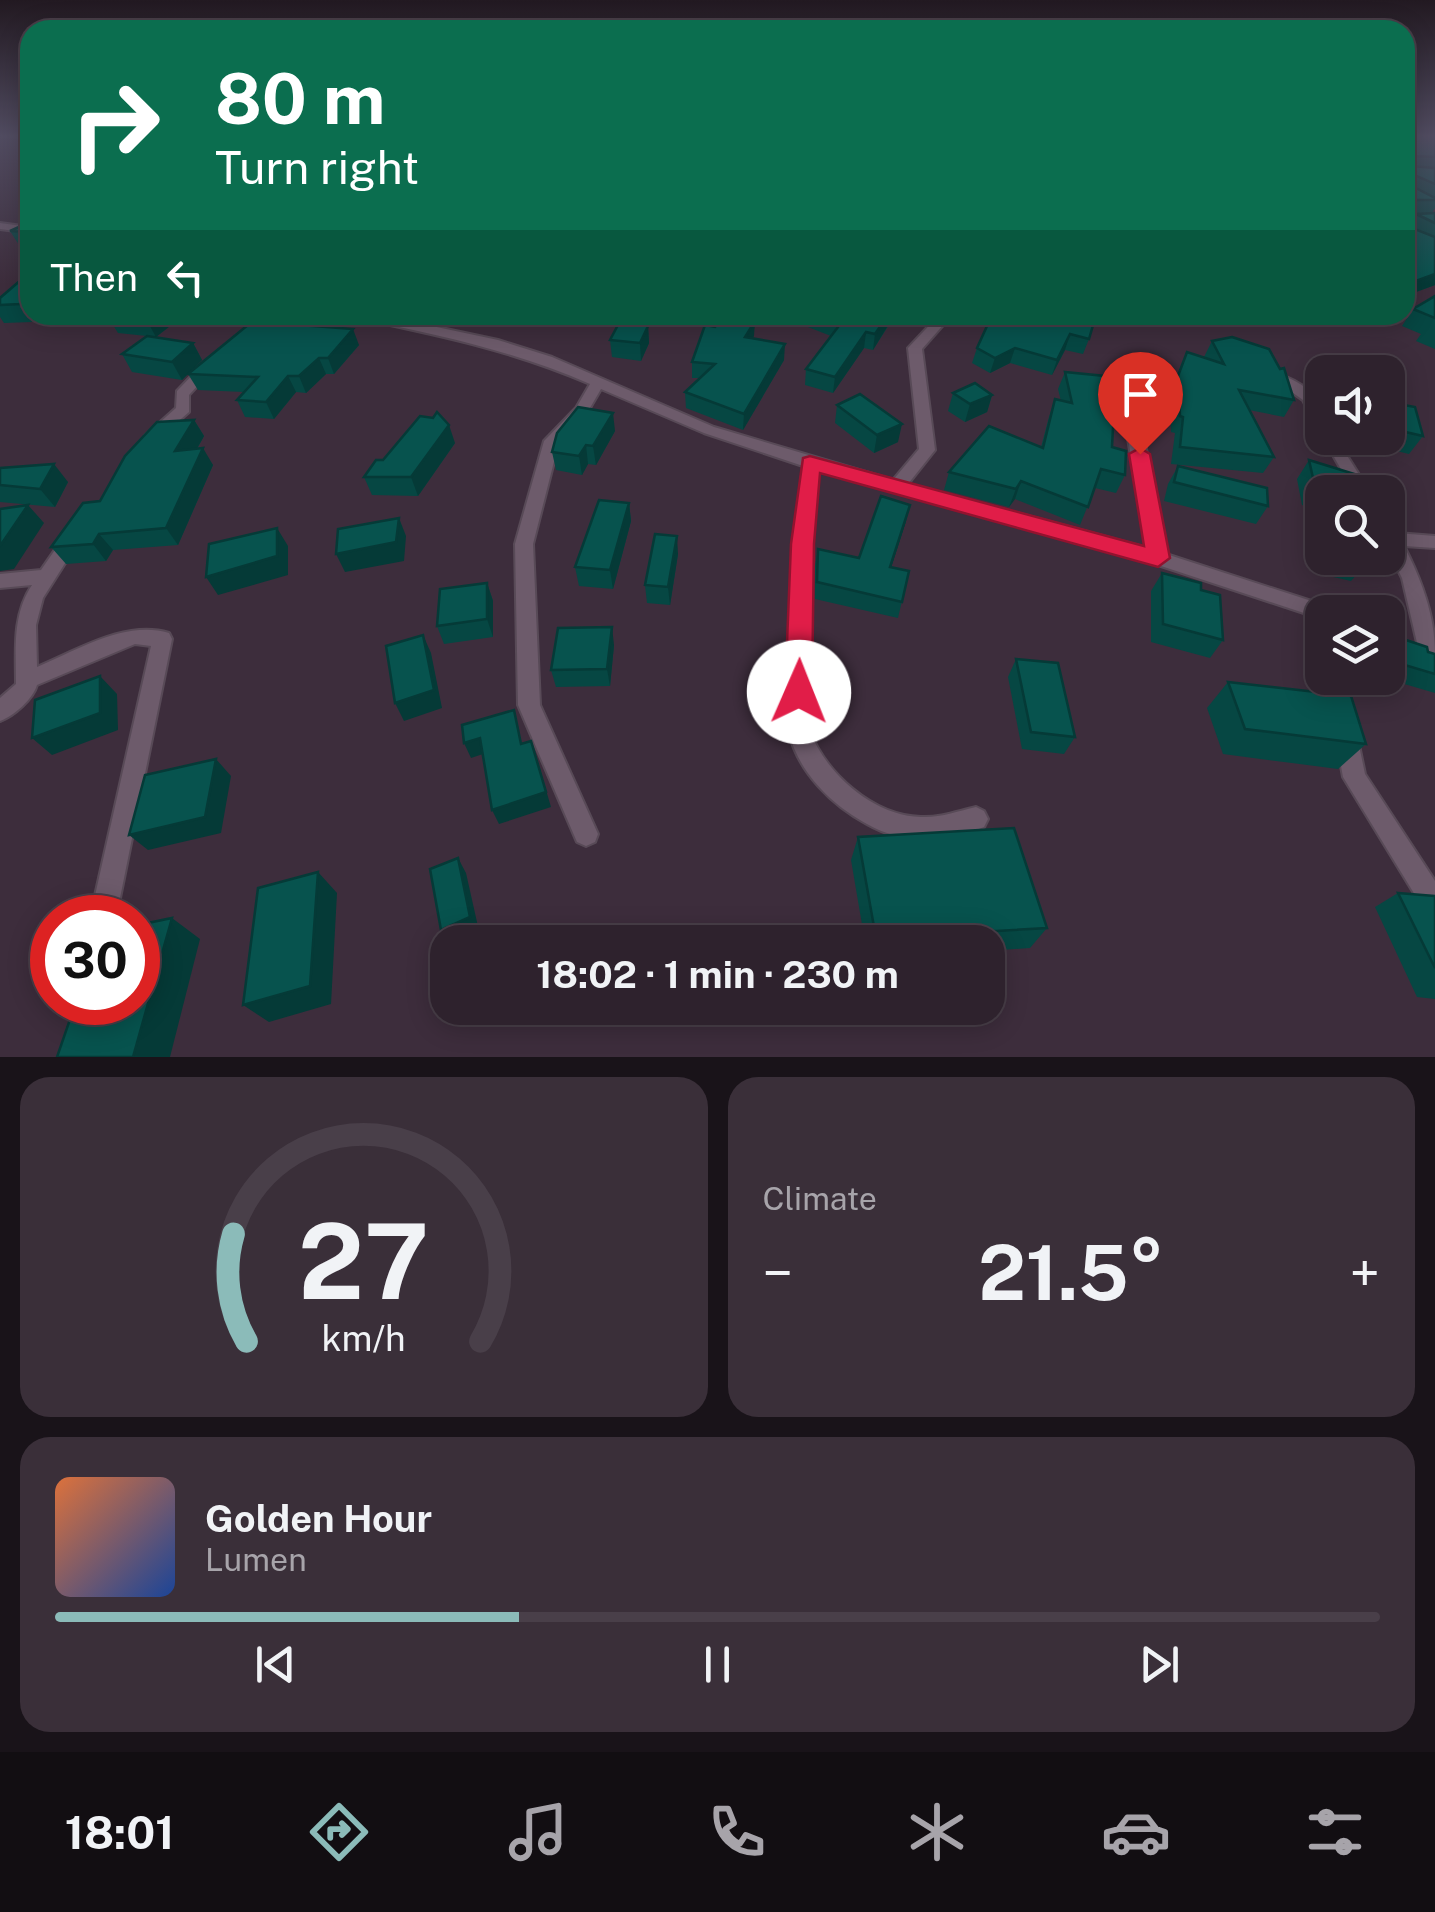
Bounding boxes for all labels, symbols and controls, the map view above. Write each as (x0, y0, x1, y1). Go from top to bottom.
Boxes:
text: 80 m (215, 57, 385, 140)
icon: right (50, 60, 180, 190)
text: Turn right (215, 141, 419, 194)
icon: left (158, 250, 213, 305)
text: Then (50, 255, 138, 300)
pin (1098, 352, 1183, 455)
map controls (1305, 355, 1405, 695)
button: sound (1305, 355, 1405, 455)
icon: arrive (1113, 367, 1168, 422)
button: search (1305, 475, 1405, 575)
button: layers (1305, 595, 1405, 695)
position arrow (747, 640, 851, 744)
speed limit sign: 30 (30, 895, 160, 1025)
text: 18:02 · 1 min · 230 m (536, 952, 899, 997)
text: Climate (763, 1180, 877, 1217)
text: 27 (298, 1200, 429, 1322)
text: 21.5° (978, 1229, 1164, 1317)
text: − (763, 1241, 793, 1305)
text: + (1350, 1241, 1380, 1305)
text: km/h (322, 1317, 406, 1359)
text: Golden Hour (205, 1496, 432, 1541)
text: Lumen (205, 1541, 307, 1578)
icon: previous (248, 1637, 303, 1692)
icon: pause (690, 1637, 745, 1692)
icon: next (1132, 1637, 1187, 1692)
icon: directions (304, 1797, 374, 1867)
icon: music (503, 1797, 573, 1867)
icon: phone (702, 1797, 772, 1867)
icon: climate (902, 1797, 972, 1867)
icon: car (1101, 1797, 1171, 1867)
icon: filters (1300, 1797, 1370, 1867)
text: 18:01 (65, 1806, 175, 1859)

